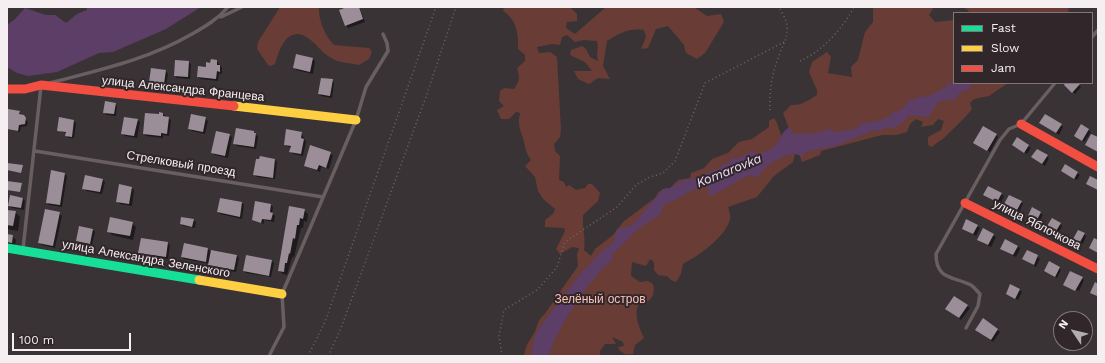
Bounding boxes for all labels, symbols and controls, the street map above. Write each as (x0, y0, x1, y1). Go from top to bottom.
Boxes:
legend (953, 12, 1093, 84)
text: Fast (991, 21, 1016, 35)
text: Slow (991, 41, 1019, 55)
text: Jam (991, 61, 1016, 75)
street label: улица Александра Францева (101, 73, 265, 105)
street label: Стрелковый проезд (125, 148, 237, 180)
water label: Komarovka (694, 151, 764, 191)
street label: улица Яблочкова (991, 197, 1083, 253)
street label: улица Александра Зеленского (61, 237, 231, 281)
park label: Зелёный остров (554, 292, 646, 306)
north arrow (1053, 311, 1093, 351)
text: N (1056, 317, 1071, 331)
scale bar (14, 325, 133, 351)
text: 100 m (19, 333, 54, 347)

